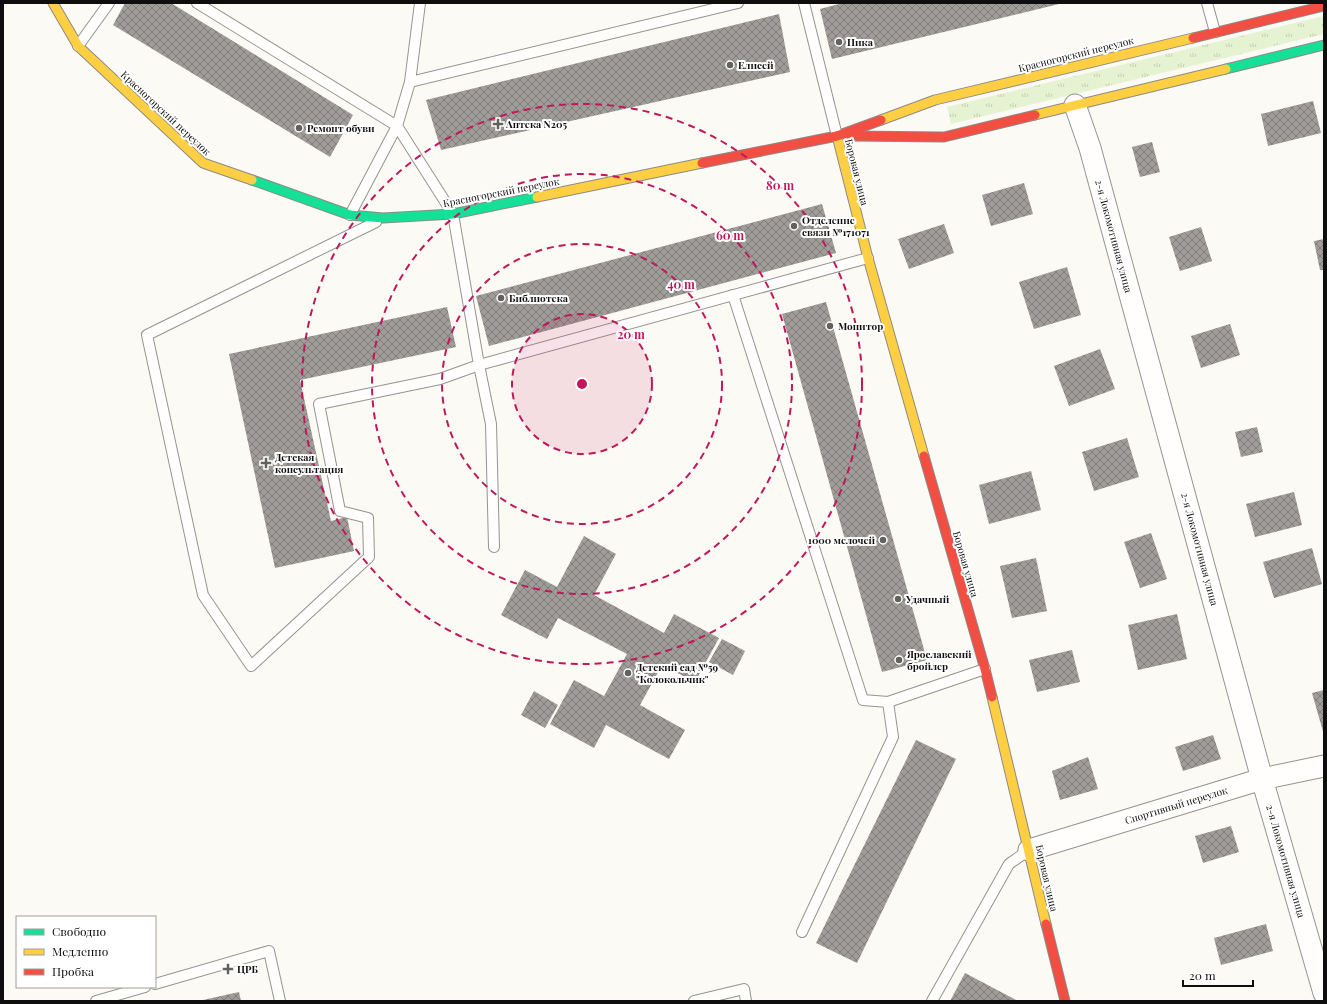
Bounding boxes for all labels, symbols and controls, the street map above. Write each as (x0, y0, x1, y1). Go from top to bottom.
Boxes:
street label: Красногорский переулок (1017, 33, 1135, 75)
place label: Ника (847, 35, 874, 49)
marker: Ника (834, 37, 844, 47)
place label: Елисей (738, 58, 774, 72)
marker: Елисей (725, 60, 735, 70)
street label: Красногорский переулок (118, 68, 214, 159)
place label: Аптека N205 (505, 117, 567, 131)
marker: Аптека N205 (493, 119, 503, 129)
place label: Ремонт обуви (307, 121, 375, 135)
marker: Ремонт обуви (294, 123, 304, 133)
street label: Боровая улица (842, 137, 872, 207)
street label: Красногорский переулок (442, 174, 561, 210)
text: 80 m (766, 177, 794, 193)
street label: 2-я Локомотивная улица (1092, 178, 1136, 294)
place label: Отделение связи №171071 (802, 213, 870, 239)
marker: Отделение связи №171071 (789, 221, 799, 231)
text: 60 m (716, 227, 744, 243)
text: 40 m (667, 276, 695, 292)
place label: Библиотека (509, 291, 569, 305)
marker: Библиотека (496, 293, 506, 303)
place label: Монитор (838, 319, 883, 333)
marker: Монитор (825, 321, 835, 331)
text: 20 m (617, 326, 645, 342)
centre of rings (575, 377, 589, 391)
place label: Детская консультация (275, 450, 344, 476)
marker: Детская консультация (260, 457, 272, 469)
street label: 2-я Локомотивная улица (1178, 491, 1222, 607)
street label: Боровая улица (950, 529, 982, 599)
place label: 1000 мелочей (808, 533, 875, 547)
marker: 1000 мелочей (878, 535, 888, 545)
place label: Удачный (905, 592, 950, 606)
marker: Удачный (893, 594, 903, 604)
place label: Ярославский бройлер (906, 647, 972, 673)
marker: Ярославский бройлер (894, 655, 904, 665)
place label: Детский сад №59 "Колокольчик" (636, 660, 719, 686)
marker: Детский сад №59 "Колокольчик" (623, 668, 633, 678)
street label: Спортивный переулок (1123, 783, 1229, 827)
street label: 2-я Локомотивная улица (1263, 803, 1309, 919)
street label: Боровая улица (1033, 843, 1061, 913)
legend (16, 916, 156, 988)
text: Свободно (52, 923, 107, 939)
text: Медленно (52, 943, 109, 959)
place label: ЦРБ (237, 962, 258, 976)
scale bar (1183, 962, 1253, 988)
text: Пробка (52, 963, 94, 979)
marker: ЦРБ (222, 963, 234, 975)
text: 20 m (1189, 967, 1216, 983)

